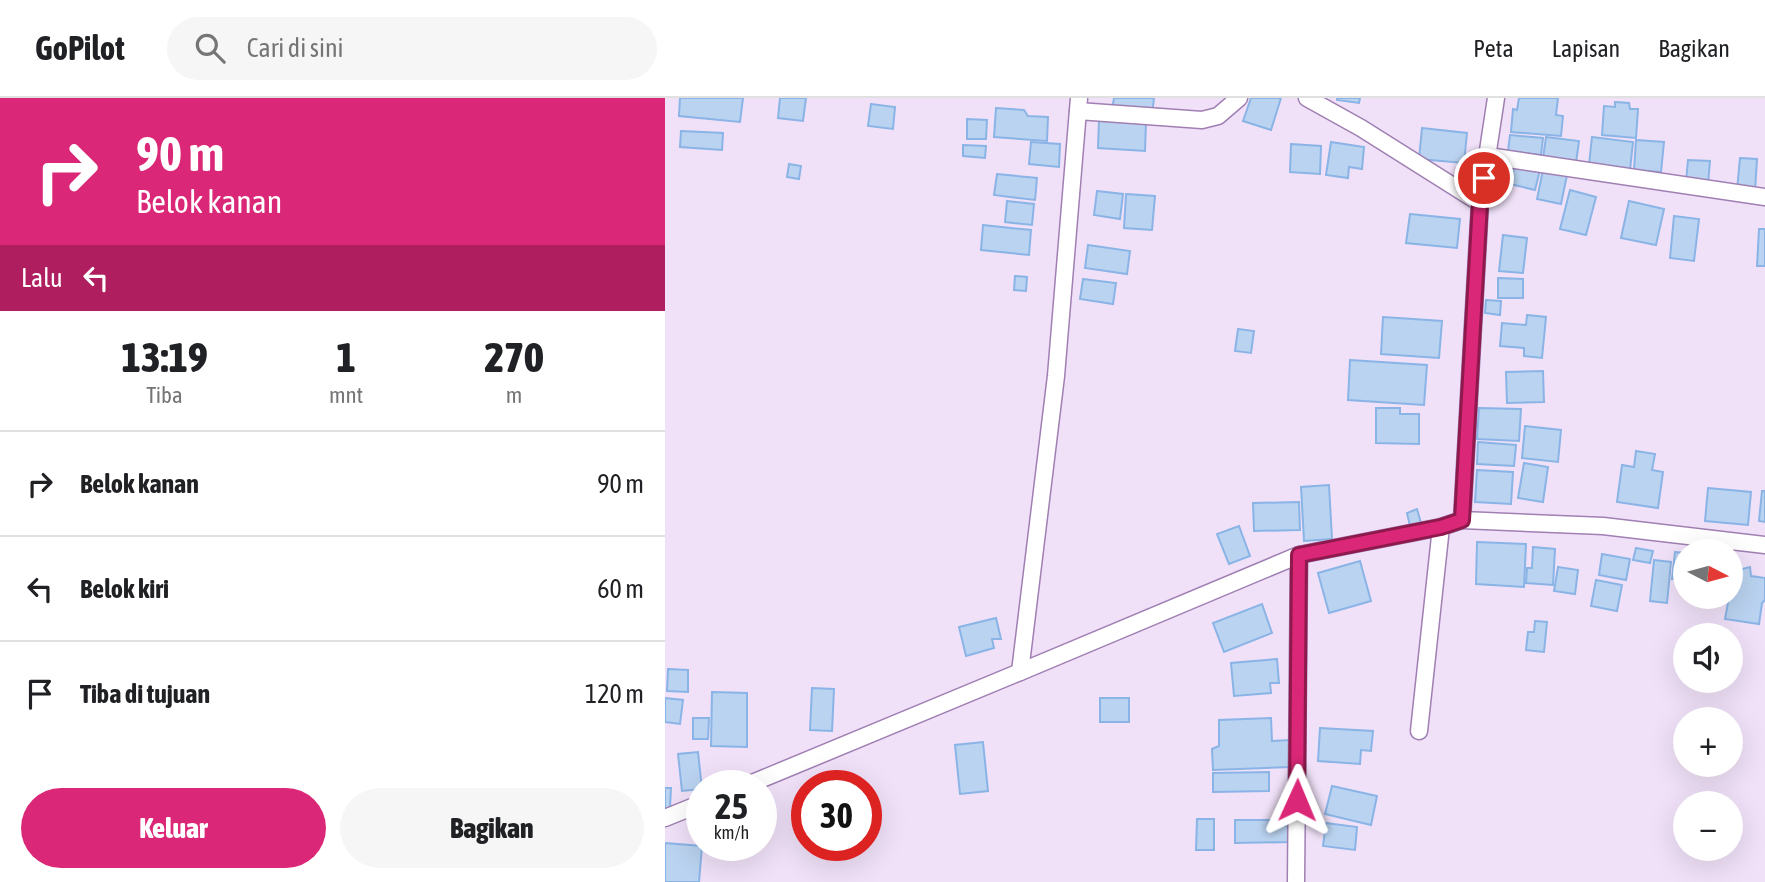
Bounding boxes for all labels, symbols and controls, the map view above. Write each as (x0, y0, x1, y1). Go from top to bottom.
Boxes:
search box (167, 17, 657, 80)
text: GoPilot (35, 29, 125, 67)
icon: search (191, 29, 229, 67)
text: Cari di sini (247, 33, 343, 63)
text: Peta (1473, 35, 1514, 62)
text: Lapisan (1552, 35, 1620, 62)
text: Bagikan (1658, 35, 1730, 62)
text: 90 m (136, 125, 224, 181)
icon: right (21, 126, 112, 217)
pin (1454, 148, 1514, 208)
icon: arrive (1465, 159, 1503, 197)
text: Belok kanan (136, 183, 282, 220)
icon: left (77, 259, 115, 297)
text: Lalu (21, 263, 63, 293)
text: 13:19 (121, 333, 208, 381)
text: 1 (336, 333, 356, 381)
text: 270 (484, 333, 544, 381)
text: Tiba (146, 382, 183, 408)
text: mnt (329, 382, 363, 408)
text: m (506, 382, 522, 408)
icon: right (21, 465, 59, 503)
text: Belok kanan (80, 469, 199, 499)
text: 90 m (597, 469, 644, 499)
north arrow (1673, 539, 1743, 609)
map controls (1673, 539, 1743, 861)
icon: left (21, 570, 59, 608)
text: Belok kiri (80, 574, 169, 604)
text: 60 m (597, 574, 644, 604)
button: sound (1673, 623, 1743, 693)
icon: arrive (21, 675, 59, 713)
text: Tiba di tujuan (80, 679, 210, 709)
text: 120 m (585, 679, 644, 709)
button: + (1673, 707, 1743, 777)
position arrow (1260, 763, 1334, 837)
speed limit sign: 30 (791, 770, 882, 861)
text: 25 (715, 786, 748, 826)
button: Keluar (21, 788, 326, 868)
button: Bagikan (340, 788, 644, 868)
button: − (1673, 791, 1743, 861)
text: km/h (714, 822, 749, 843)

